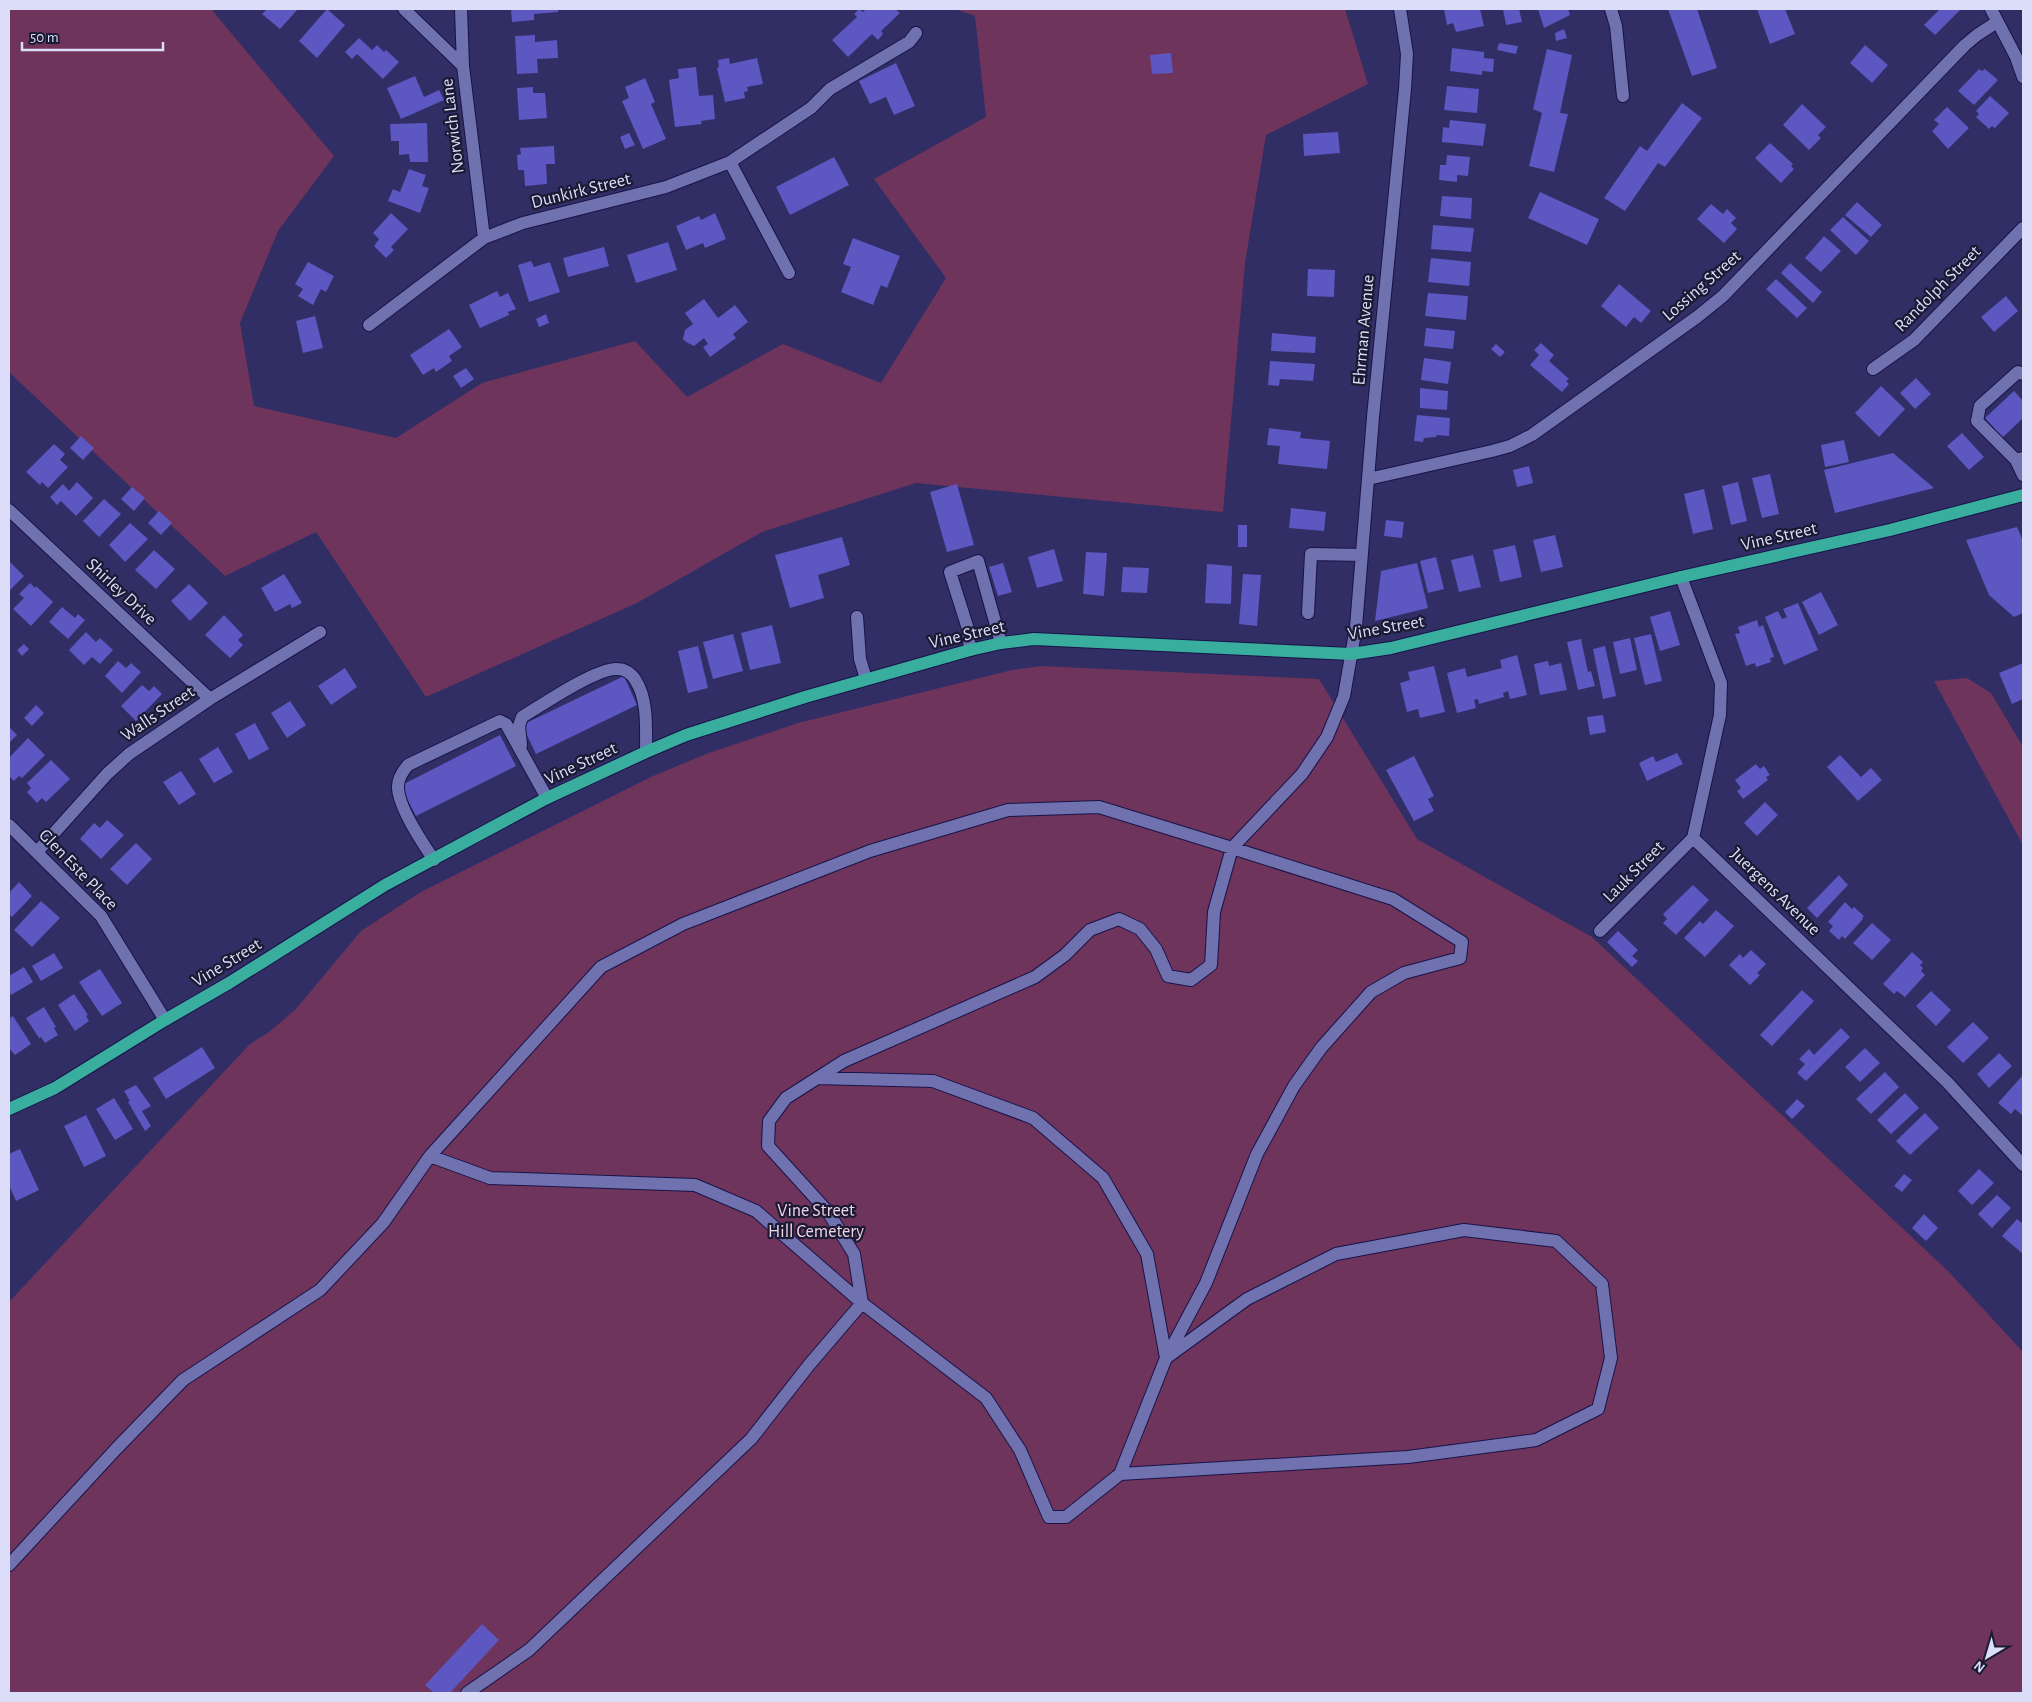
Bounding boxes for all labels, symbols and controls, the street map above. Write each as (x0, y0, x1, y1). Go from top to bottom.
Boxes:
scale bar (22, 20, 164, 52)
text: 50 m (30, 30, 59, 45)
street label: Norwich Lane (438, 77, 468, 175)
street label: Dunkirk Street (529, 170, 633, 212)
street label: Randolph Street (1891, 242, 1985, 336)
street label: Lossing Street (1659, 247, 1745, 325)
street label: Ehrman Avenue (1350, 274, 1378, 386)
street label: Vine Street (1739, 519, 1819, 554)
street label: Shirley Drive (82, 555, 160, 629)
street label: Vine Street (1346, 612, 1426, 644)
street label: Vine Street (927, 617, 1007, 652)
street label: Walls Street (118, 683, 198, 745)
street label: Vine Street (542, 739, 620, 789)
street label: Glen Este Place (35, 826, 121, 914)
street label: Lauk Street (1600, 838, 1668, 906)
street label: Juergens Avenue (1727, 845, 1823, 939)
street label: Vine Street (189, 935, 265, 991)
park label: Vine Street Hill Cemetery (768, 1202, 864, 1241)
north arrow (1962, 1632, 2012, 1682)
text: N (1971, 1658, 1988, 1675)

